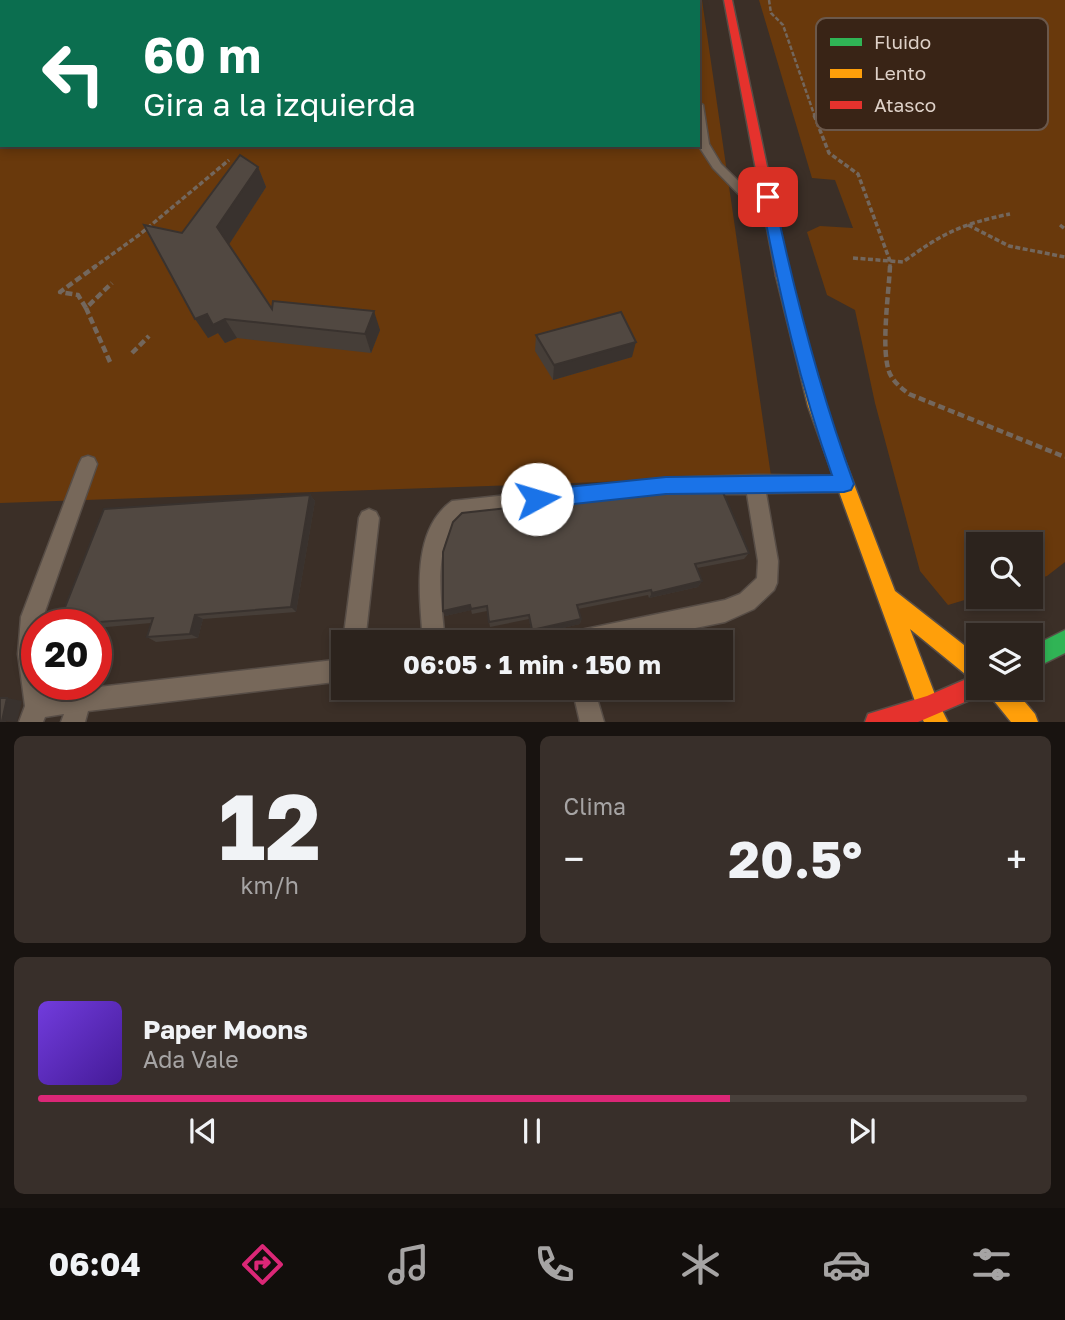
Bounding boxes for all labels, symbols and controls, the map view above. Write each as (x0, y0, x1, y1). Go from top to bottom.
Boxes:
legend (816, 18, 1048, 130)
text: 60 m (143, 25, 261, 84)
icon: left (28, 28, 119, 119)
text: Fluido (874, 30, 931, 53)
text: Lento (874, 61, 926, 84)
text: Gira a la izquierda (143, 85, 416, 123)
text: Atasco (874, 93, 936, 116)
pin (738, 167, 798, 227)
icon: arrive (749, 178, 787, 216)
position arrow (500, 462, 574, 536)
map controls (966, 532, 1043, 700)
button: search (966, 532, 1043, 609)
speed limit sign: 20 (21, 609, 112, 700)
button: layers (966, 623, 1043, 700)
text: 06:05 · 1 min · 150 m (403, 649, 661, 680)
text: 12 (219, 771, 321, 880)
text: Clima (564, 792, 626, 820)
text: 20.5° (728, 827, 862, 889)
text: − (564, 836, 584, 881)
text: + (1006, 836, 1027, 881)
text: km/h (240, 871, 299, 899)
text: Paper Moons (143, 1014, 308, 1045)
text: Ada Vale (143, 1045, 239, 1073)
icon: previous (184, 1112, 222, 1150)
icon: pause (513, 1112, 551, 1150)
icon: next (843, 1112, 881, 1150)
icon: directions (238, 1240, 287, 1289)
icon: music (384, 1240, 433, 1289)
icon: phone (530, 1240, 579, 1289)
icon: climate (676, 1240, 725, 1289)
icon: car (822, 1240, 871, 1289)
icon: filters (967, 1240, 1016, 1289)
text: 06:04 (48, 1245, 141, 1283)

